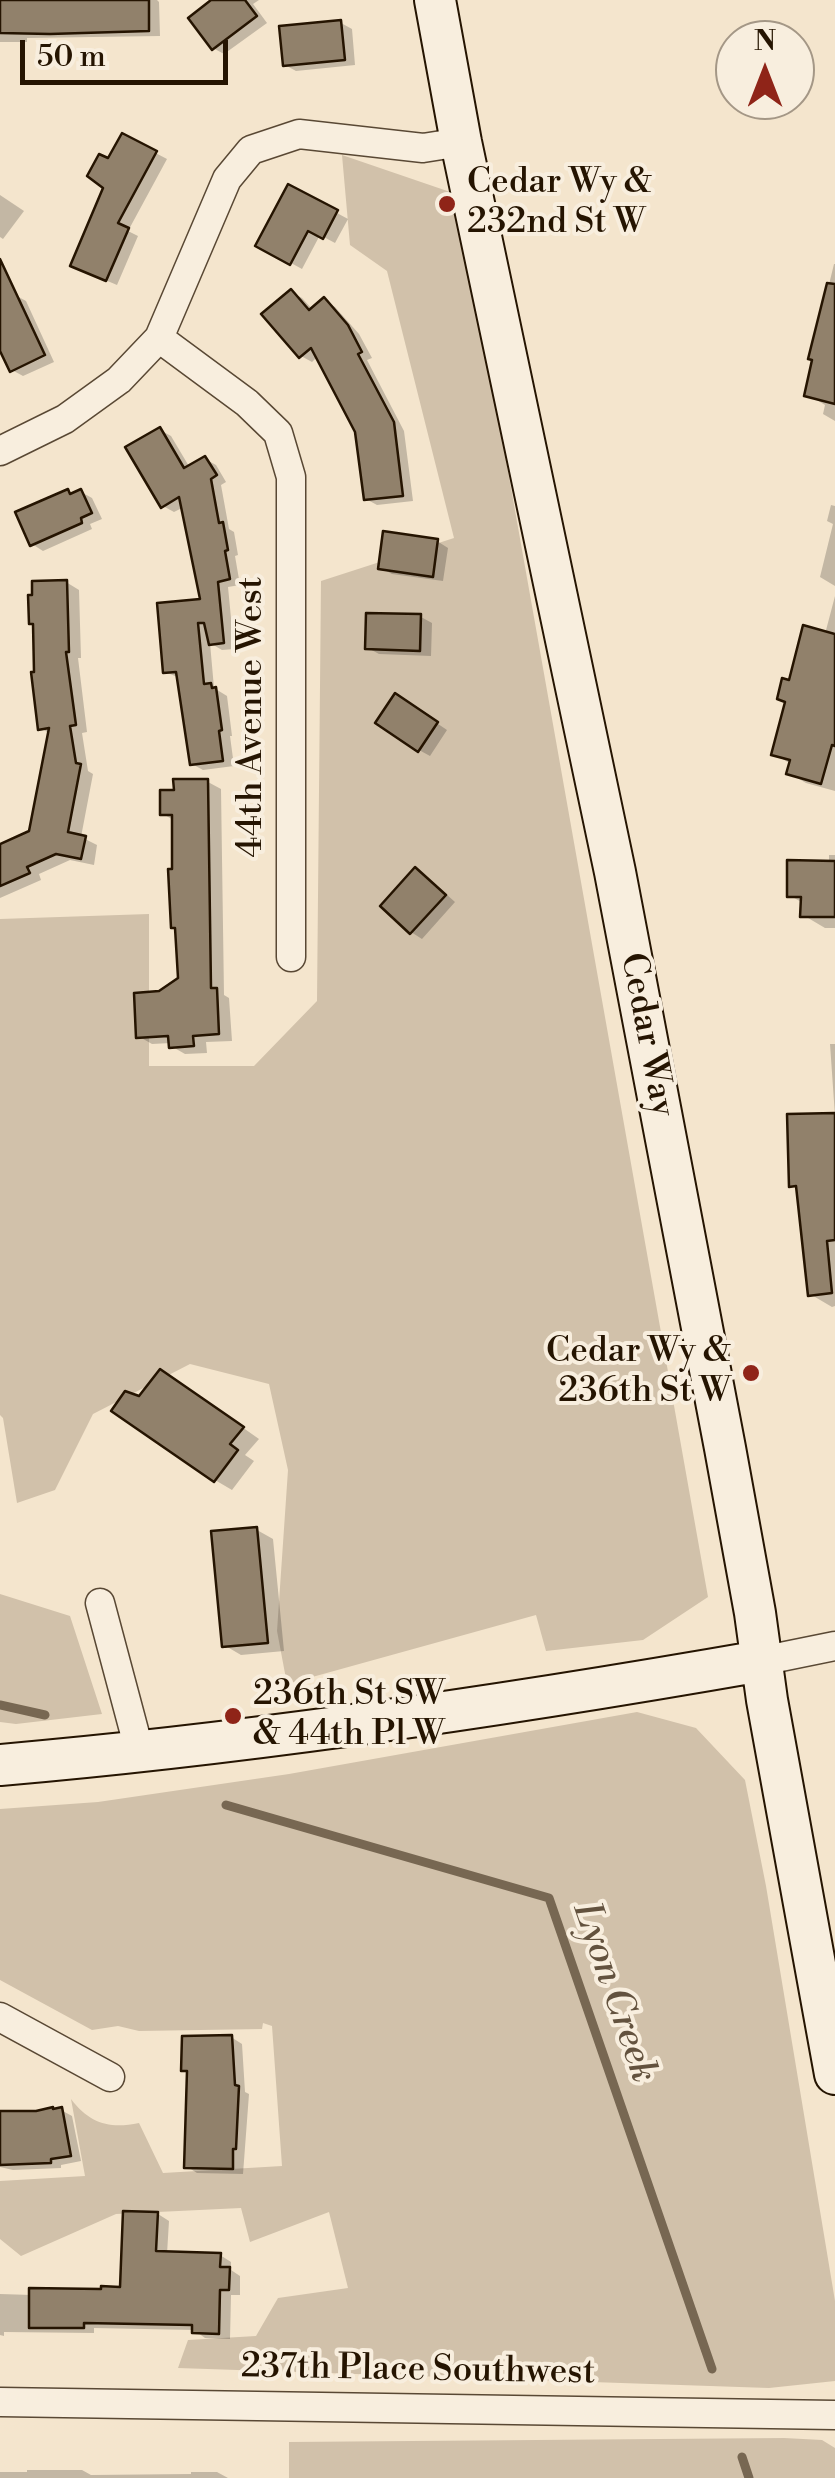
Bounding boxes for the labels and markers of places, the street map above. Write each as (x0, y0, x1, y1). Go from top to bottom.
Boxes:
place label: Cedar Wy & 232nd St W (467, 163, 652, 245)
marker: Cedar Wy & 232nd St W (436, 193, 458, 215)
place label: Cedar Wy & 236th St W (546, 1332, 731, 1414)
marker: Cedar Wy & 236th St W (740, 1362, 762, 1384)
place label: 236th St SW & 44th Pl W (253, 1675, 445, 1757)
marker: 236th St SW & 44th Pl W (222, 1705, 244, 1727)

